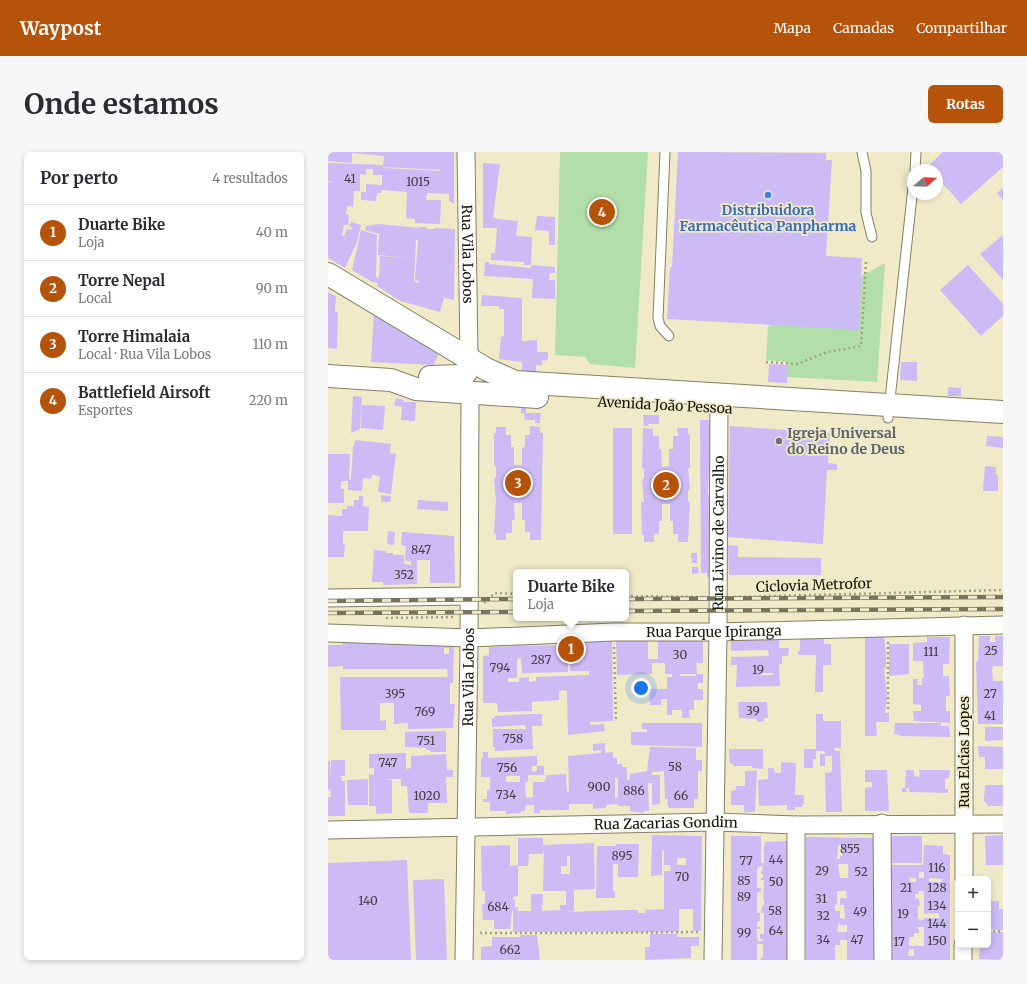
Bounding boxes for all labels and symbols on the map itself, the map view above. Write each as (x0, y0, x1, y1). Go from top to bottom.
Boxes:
north arrow (907, 164, 943, 200)
house number: 41 (344, 171, 357, 186)
house number: 1015 (406, 174, 430, 189)
marker: Distribuidora Farmacêutica Panpharma (763, 190, 773, 200)
pin: 4 (589, 197, 615, 227)
place label: Distribuidora Farmacêutica Panpharma (680, 201, 857, 235)
street label: Rua Vila Lobos (458, 204, 477, 304)
street label: Avenida João Pessoa (596, 392, 733, 418)
place label: Igreja Universal do Reino de Deus (787, 424, 905, 458)
marker: Igreja Universal do Reino de Deus (774, 436, 784, 446)
street label: Rua Livino de Carvalho (709, 455, 728, 611)
pin: 3 (505, 468, 531, 498)
pin: 2 (653, 470, 679, 500)
house number: 847 (411, 542, 431, 557)
house number: 352 (394, 567, 414, 582)
street label: Ciclovia Metrofor (756, 574, 872, 596)
street label: Rua Parque Ipiranga (646, 621, 782, 641)
street label: Rua Vila Lobos (459, 627, 478, 727)
pin: 1 (558, 634, 584, 664)
house number: 25 (984, 643, 998, 658)
house number: 111 (923, 644, 939, 659)
house number: 30 (673, 647, 687, 662)
house number: 287 (531, 652, 551, 667)
house number: 794 (490, 660, 511, 675)
house number: 19 (752, 662, 764, 677)
your location (631, 678, 651, 698)
house number: 395 (385, 686, 405, 701)
house number: 27 (983, 686, 997, 701)
street label: Rua Elcias Lopes (955, 696, 973, 808)
house number: 39 (746, 703, 760, 718)
house number: 769 (415, 704, 435, 719)
house number: 41 (984, 708, 997, 723)
house number: 758 (503, 731, 523, 746)
house number: 751 (417, 733, 436, 748)
house number: 747 (379, 755, 398, 770)
house number: 58 (668, 759, 682, 774)
house number: 756 (497, 760, 517, 775)
house number: 900 (588, 779, 611, 794)
house number: 886 (623, 783, 645, 798)
house number: 734 (496, 787, 517, 802)
house number: 1020 (414, 788, 441, 803)
house number: 66 (674, 788, 688, 803)
street label: Rua Zacarias Gondim (594, 813, 738, 834)
house number: 855 (840, 841, 860, 856)
house number: 895 (612, 848, 632, 863)
house number: 44 (769, 852, 784, 867)
house number: 77 (739, 853, 753, 868)
house number: 116 (928, 860, 946, 875)
house number: 29 (815, 863, 829, 878)
house number: 52 (854, 864, 868, 879)
house number: 70 (675, 869, 689, 884)
house number: 85 (737, 873, 751, 888)
house number: 50 (769, 874, 784, 889)
house number: 21 (900, 880, 913, 895)
house number: 128 (927, 880, 947, 895)
house number: 89 (737, 889, 751, 904)
house number: 31 (815, 891, 827, 906)
house number: 140 (358, 893, 378, 908)
house number: 134 (927, 898, 947, 913)
house number: 684 (487, 899, 509, 914)
house number: 58 (768, 903, 782, 918)
house number: 49 (853, 904, 867, 919)
house number: 19 (897, 906, 909, 921)
house number: 32 (816, 908, 830, 923)
house number: 144 (927, 916, 947, 931)
house number: 64 (769, 923, 784, 938)
house number: 99 (737, 925, 751, 940)
house number: 34 (816, 932, 831, 947)
house number: 47 (850, 932, 864, 947)
house number: 150 (927, 933, 947, 948)
house number: 17 (893, 934, 905, 949)
house number: 662 (499, 942, 521, 957)

